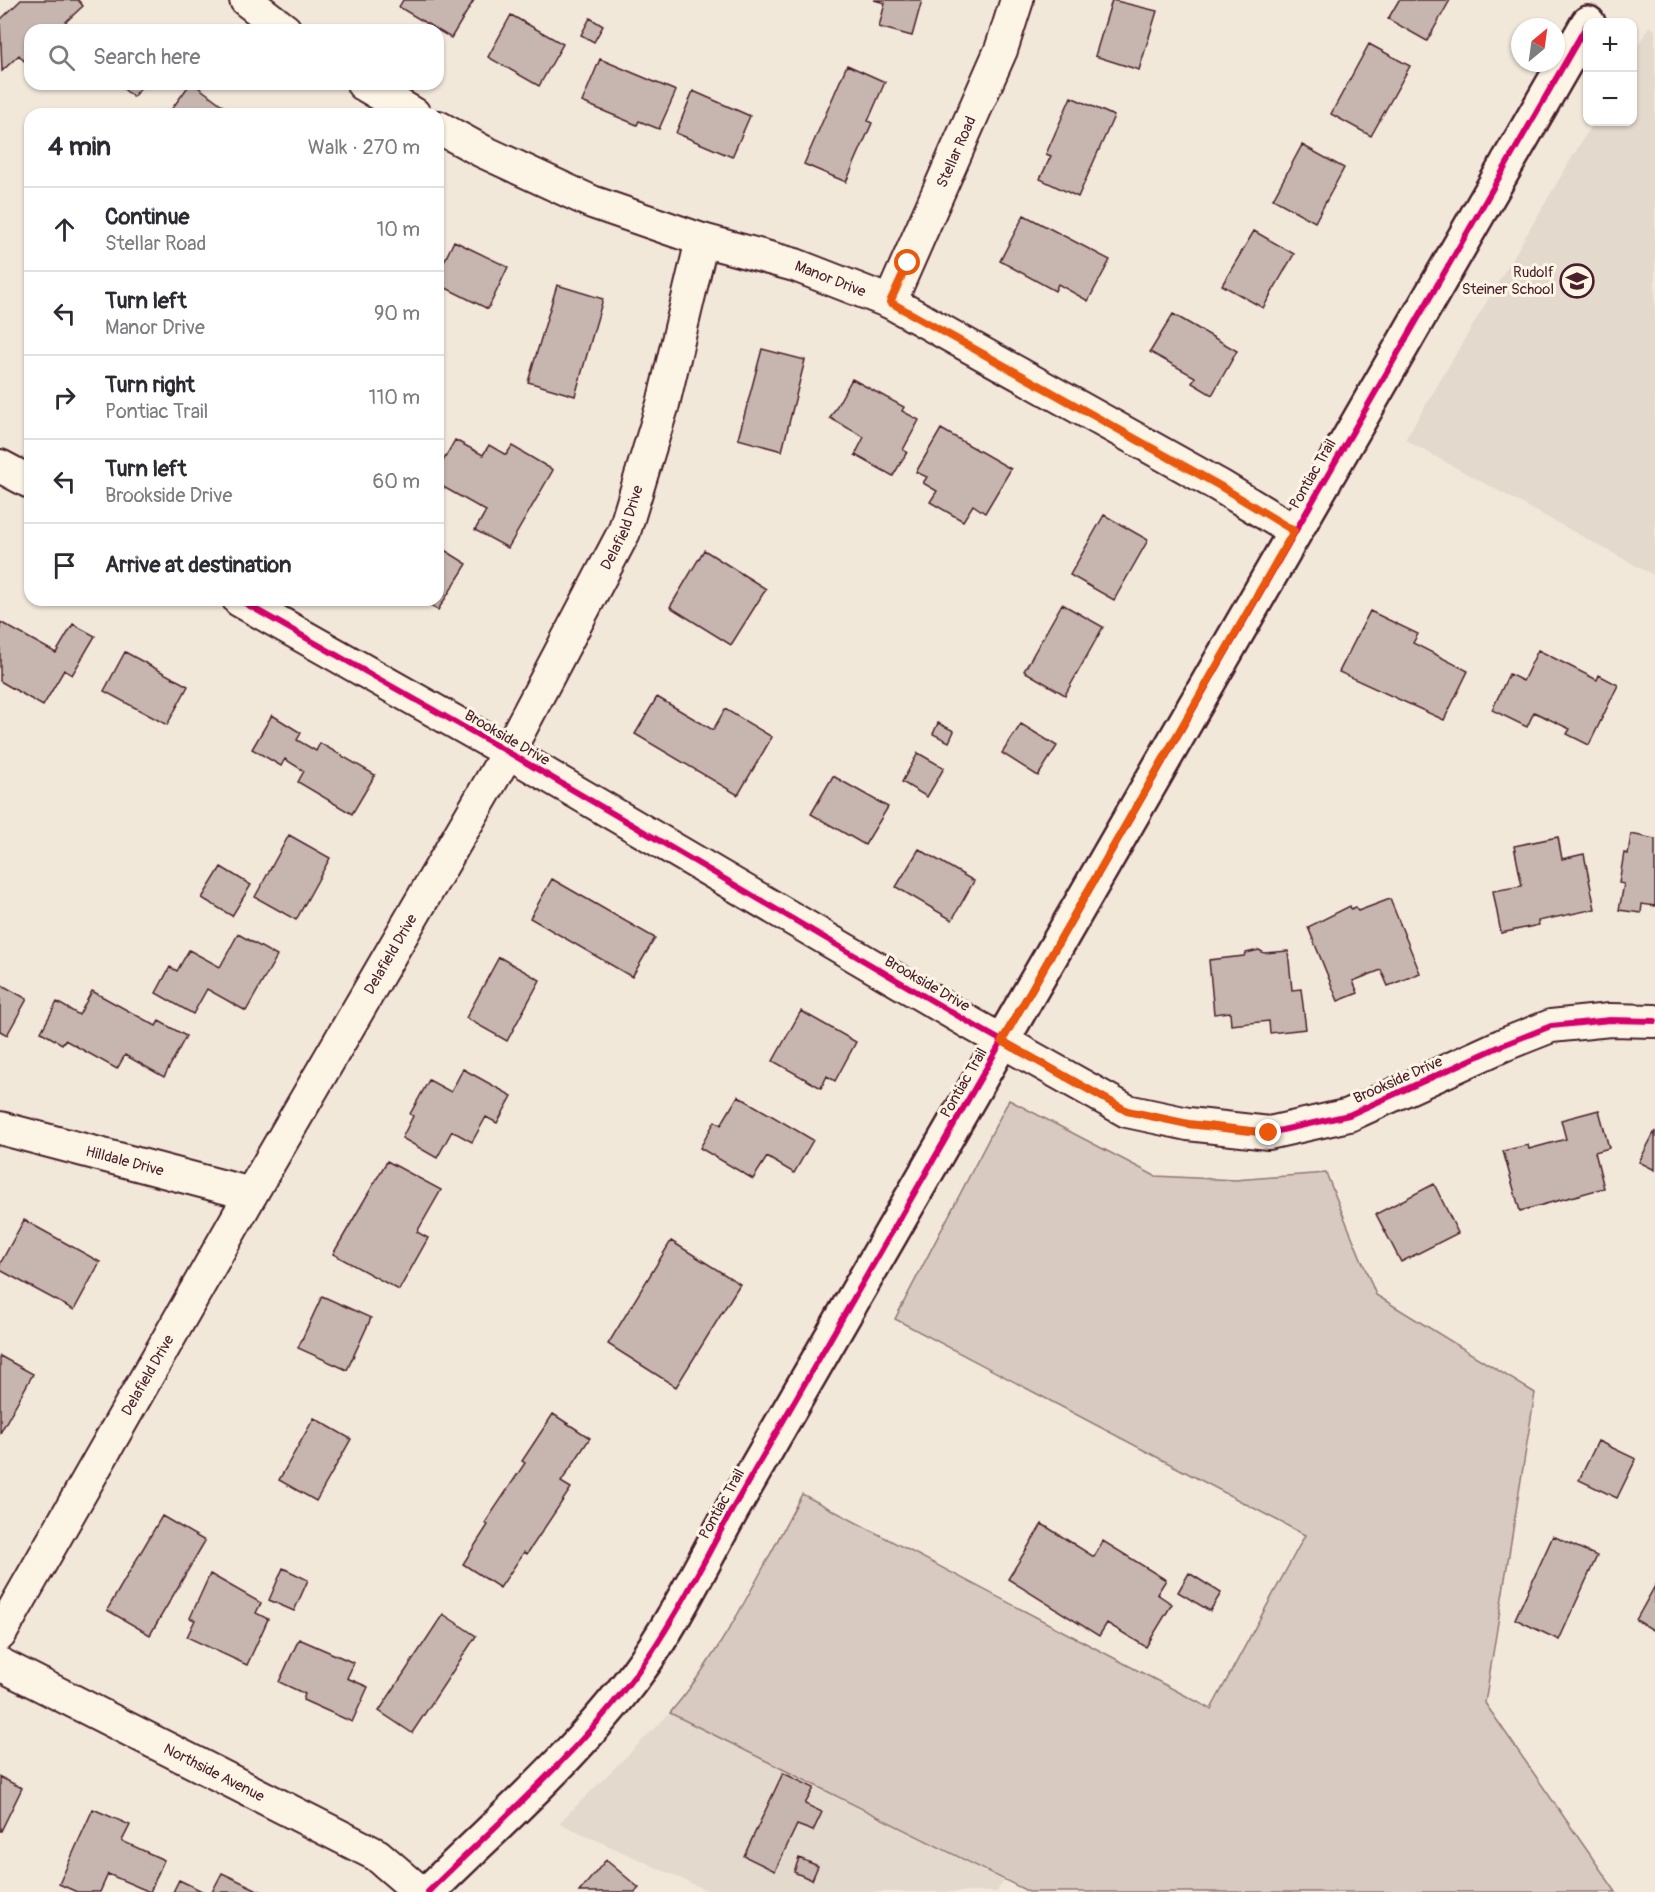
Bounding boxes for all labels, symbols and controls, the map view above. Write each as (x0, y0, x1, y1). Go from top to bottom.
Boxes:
north arrow (1511, 18, 1565, 72)
map controls (1583, 18, 1637, 126)
button: + (1583, 18, 1637, 72)
search box (24, 24, 444, 90)
icon: search (45, 41, 78, 74)
text: Search here (93, 43, 200, 71)
button: − (1583, 72, 1637, 126)
street label: Stellar Road (932, 113, 980, 191)
text: 4 min (48, 131, 111, 163)
text: Walk · 270 m (308, 135, 420, 160)
text: Continue (105, 203, 189, 231)
icon: ahead (48, 213, 81, 246)
text: 10 m (376, 217, 420, 242)
text: Stellar Road (105, 231, 206, 256)
route start (894, 249, 920, 275)
street label: Manor Drive (792, 256, 869, 301)
place label: Rudolf Steiner School (1462, 263, 1554, 299)
school or university icon: Rudolf Steiner School (1559, 263, 1595, 299)
text: Turn left (105, 287, 187, 315)
icon: left (48, 297, 81, 330)
text: 90 m (374, 301, 420, 326)
text: Manor Drive (105, 315, 205, 340)
text: Turn right (105, 371, 195, 399)
icon: right (48, 381, 81, 414)
text: 110 m (369, 385, 420, 410)
text: Pontiac Trail (105, 399, 208, 424)
street label: Pontiac Trail (1285, 436, 1341, 512)
text: Turn left (105, 455, 187, 483)
icon: left (48, 465, 81, 498)
text: 60 m (373, 469, 420, 494)
street label: Delafield Drive (596, 482, 647, 573)
text: Brookside Drive (105, 483, 232, 508)
icon: arrive (48, 549, 81, 582)
text: Arrive at destination (105, 551, 291, 579)
street label: Brookside Drive (461, 706, 554, 770)
street label: Delafield Drive (360, 910, 422, 998)
street label: Brookside Drive (881, 952, 974, 1016)
street label: Pontiac Trail (936, 1045, 992, 1121)
street label: Brookside Drive (1351, 1052, 1446, 1108)
route end (1255, 1119, 1281, 1145)
street label: Hilldale Drive (84, 1141, 166, 1180)
street label: Delafield Drive (117, 1331, 178, 1419)
street label: Pontiac Trail (695, 1465, 749, 1543)
street label: Northside Avenue (161, 1739, 268, 1806)

